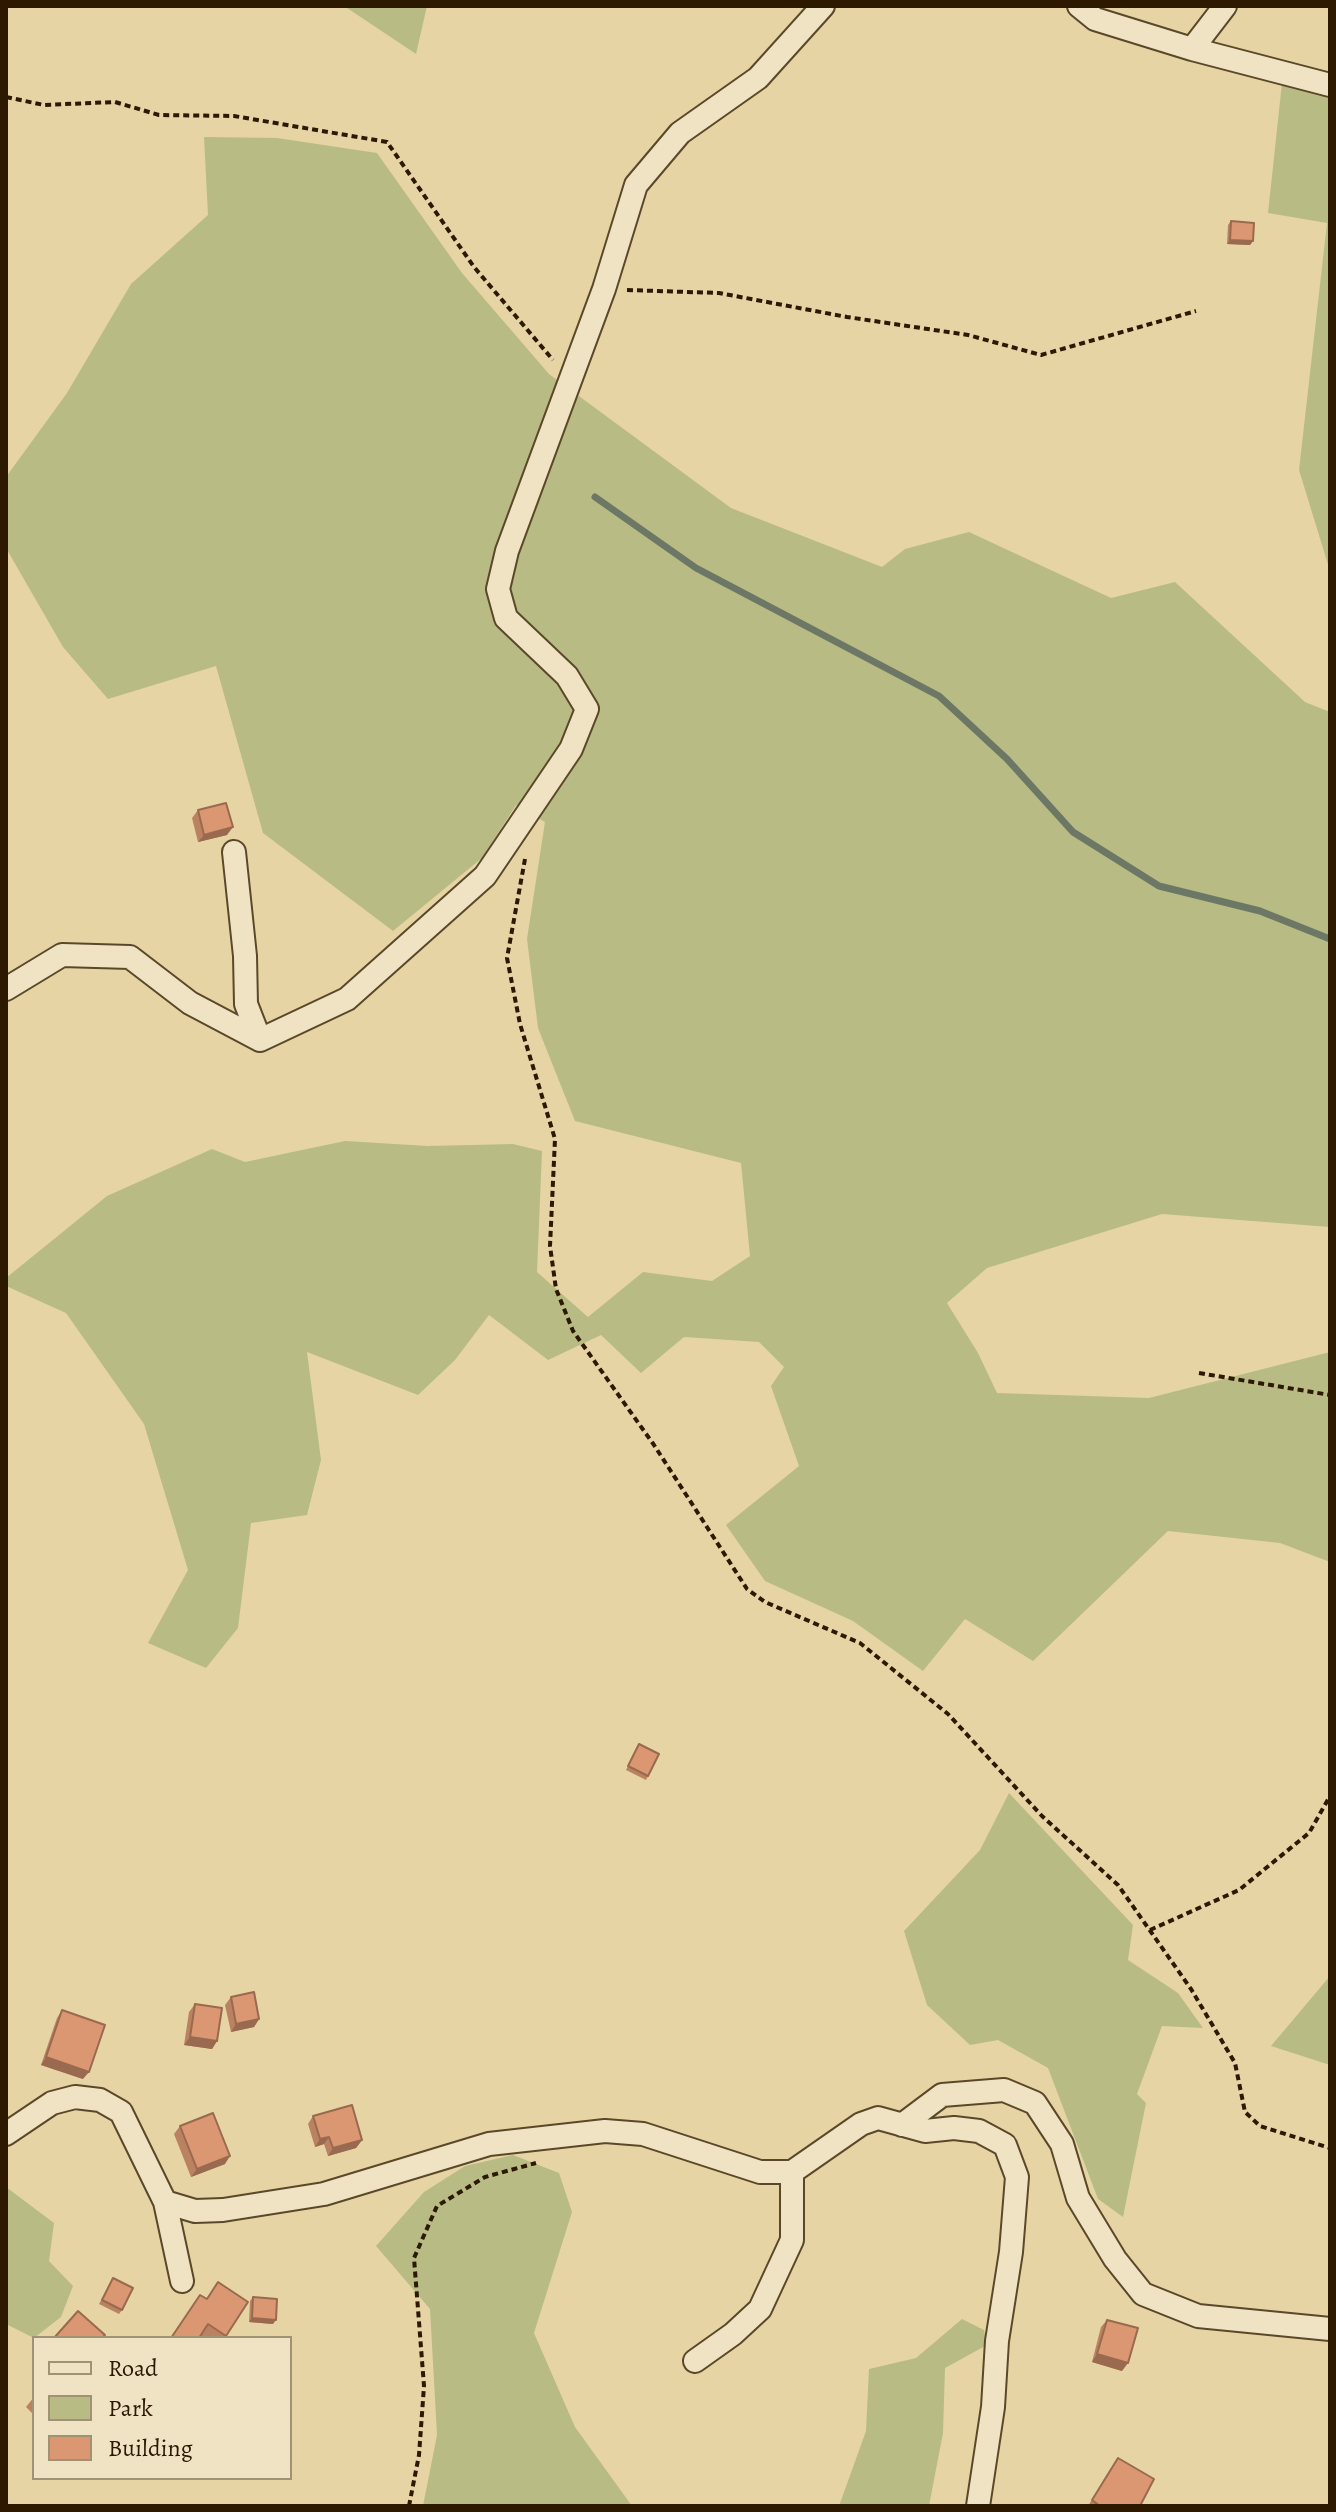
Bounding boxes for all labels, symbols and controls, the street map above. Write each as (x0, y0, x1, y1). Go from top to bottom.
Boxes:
legend (32, 2336, 292, 2480)
text: Road (108, 2352, 158, 2384)
text: Park (108, 2392, 153, 2424)
text: Building (108, 2432, 193, 2464)

